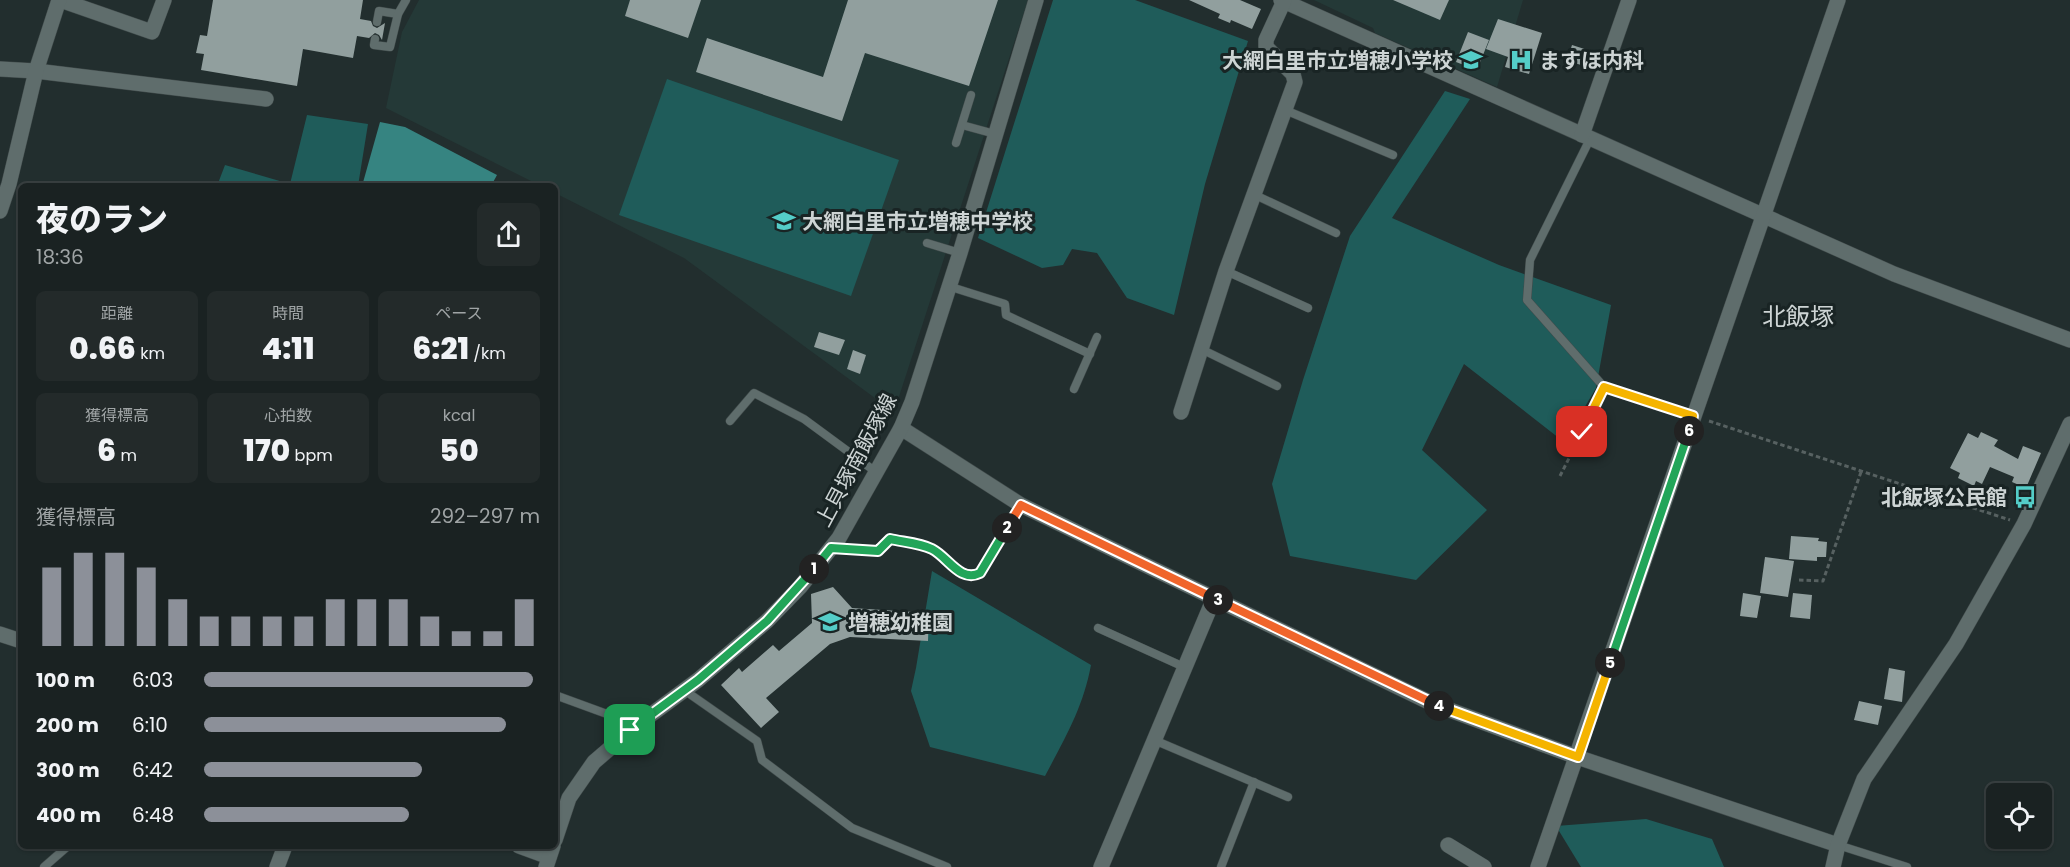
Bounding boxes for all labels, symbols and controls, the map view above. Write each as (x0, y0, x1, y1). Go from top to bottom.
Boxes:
place label: 大網白里市立増穂小学校 (1222, 46, 1453, 75)
place label: ますほ内科 (1539, 46, 1644, 75)
school or university icon: 大網白里市立増穂小学校 (1458, 47, 1484, 73)
hospital icon: ますほ内科 (1508, 47, 1534, 73)
text: 夜のラン (36, 196, 168, 243)
button: share (477, 203, 540, 266)
place label: 大網白里市立増穂中学校 (802, 207, 1033, 236)
school or university icon: 大網白里市立増穂中学校 (771, 208, 797, 234)
text: 18:36 (36, 243, 84, 271)
district label: 北飯塚 (1762, 300, 1834, 333)
text: 距離 (101, 302, 133, 325)
text: 時間 (272, 302, 304, 325)
text: ペース (435, 302, 483, 325)
text: 0.66 (69, 327, 136, 370)
text: 4:11 (261, 327, 315, 370)
text: 6:21 (412, 327, 469, 370)
text: km (136, 342, 165, 365)
text: /km (469, 342, 506, 365)
street label: 上貝塚南飯塚線 (809, 388, 903, 532)
text: 獲得標高 (85, 404, 149, 427)
text: 心拍数 (264, 404, 312, 427)
text: kcal (443, 404, 475, 427)
pin (1556, 406, 1607, 457)
icon: check (1565, 415, 1598, 448)
pin: 6 (1674, 416, 1704, 446)
text: 6 (1684, 419, 1694, 442)
text: 6 (97, 429, 116, 472)
text: 170 (243, 429, 290, 472)
text: 50 (439, 429, 479, 472)
text: m (116, 444, 137, 467)
text: bpm (290, 444, 333, 467)
place label: 北飯塚公民館 (1881, 483, 2007, 512)
bus stop icon: 北飯塚公民館 (2012, 484, 2038, 510)
text: 292–297 m (430, 502, 540, 530)
text: 獲得標高 (36, 503, 116, 531)
pin: 2 (992, 513, 1022, 543)
text: 2 (1002, 516, 1012, 539)
pin: 1 (799, 554, 829, 584)
text: 1 (811, 557, 817, 580)
pin: 3 (1203, 585, 1233, 615)
text: 3 (1213, 588, 1223, 611)
place label: 増穂幼稚園 (848, 608, 953, 637)
school or university icon: 増穂幼稚園 (817, 609, 843, 635)
pin: 5 (1595, 648, 1625, 678)
text: 5 (1605, 651, 1615, 674)
text: 100 m (36, 666, 95, 694)
text: 6:03 (132, 666, 173, 694)
pin: 4 (1424, 691, 1454, 721)
text: 4 (1434, 694, 1444, 717)
pin (604, 704, 655, 755)
text: 200 m (36, 711, 99, 739)
text: 6:10 (132, 711, 168, 739)
icon: arrive (613, 713, 646, 746)
text: 300 m (36, 756, 100, 784)
text: 6:42 (132, 756, 173, 784)
map controls (1986, 783, 2052, 849)
button: locate (1986, 783, 2052, 849)
text: 400 m (36, 801, 101, 829)
text: 6:48 (132, 801, 174, 829)

